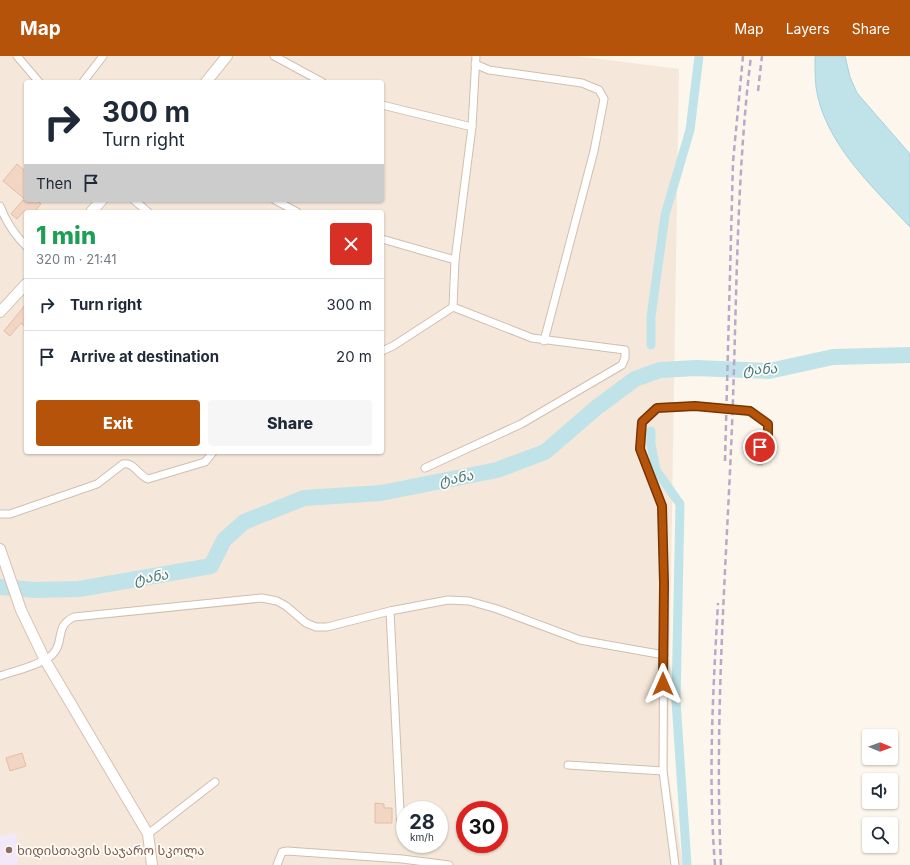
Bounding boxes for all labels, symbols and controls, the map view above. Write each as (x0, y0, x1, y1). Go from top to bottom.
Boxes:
text: Map (20, 17, 61, 40)
text: Map (735, 20, 764, 37)
text: Layers (786, 20, 830, 37)
text: Share (852, 20, 890, 37)
text: 300 m (102, 95, 190, 129)
icon: right (36, 96, 88, 148)
text: Turn right (102, 129, 185, 150)
icon: arrive (80, 172, 102, 194)
text: Then (36, 174, 72, 193)
text: 1 min (36, 221, 96, 250)
button: close (330, 223, 372, 265)
text: 320 m · 21:41 (36, 251, 117, 267)
icon: right (36, 294, 58, 316)
text: Turn right (70, 295, 142, 314)
text: 300 m (326, 295, 372, 314)
icon: arrive (36, 346, 58, 368)
text: Arrive at destination (70, 347, 219, 366)
text: 20 m (336, 347, 372, 366)
water label: ტანა (742, 359, 778, 379)
button: Exit (36, 400, 200, 446)
button: Share (208, 400, 372, 446)
pin (743, 430, 777, 464)
icon: arrive (749, 436, 771, 458)
water label: ტანა (437, 466, 475, 490)
water label: ტანა (132, 565, 170, 589)
position arrow (642, 663, 684, 705)
north arrow (862, 729, 898, 765)
map controls (862, 729, 898, 853)
button: sound (862, 773, 898, 809)
speed limit sign: 30 (456, 801, 508, 853)
text: 28 (409, 810, 435, 834)
button: search (862, 817, 898, 853)
text: km/h (410, 831, 434, 843)
place label: ხიდისთავის საჯარო სკოლა (17, 842, 204, 859)
marker: ხიდისთავის საჯარო სკოლა (4, 845, 14, 855)

